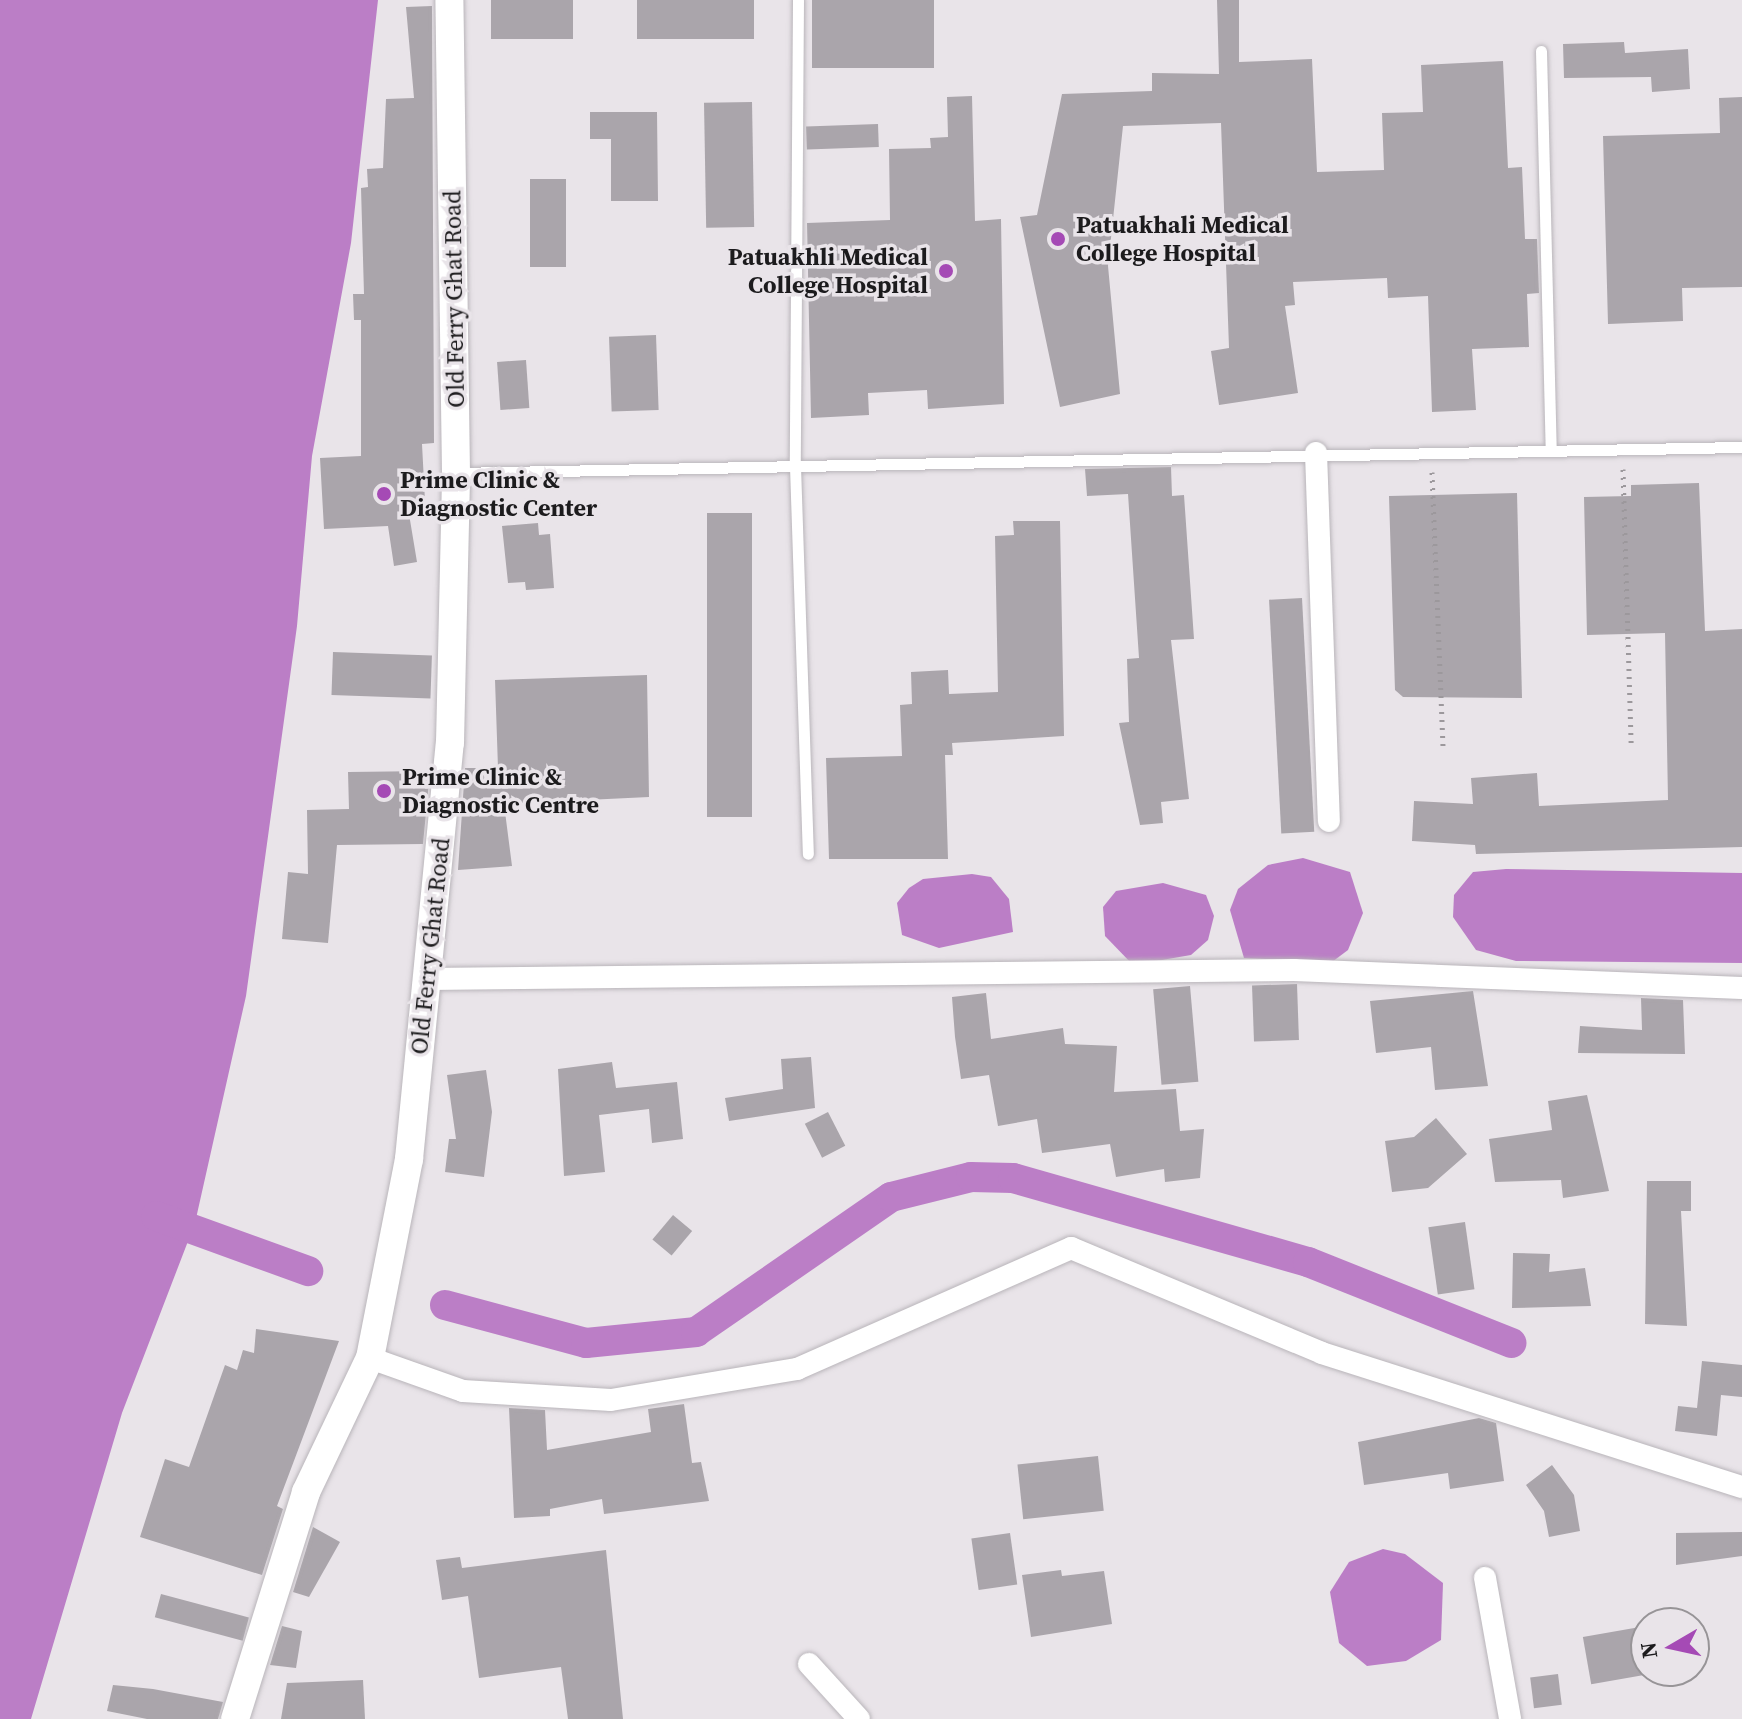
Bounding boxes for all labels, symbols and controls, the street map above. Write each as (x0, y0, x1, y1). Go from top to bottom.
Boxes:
street label: Old Ferry Ghat Road (438, 190, 470, 408)
place label: Patuakhali Medical College Hospital (1076, 211, 1289, 267)
marker: Patuakhali Medical College Hospital (1047, 228, 1069, 250)
place label: Patuakhli Medical College Hospital (728, 243, 928, 299)
marker: Patuakhli Medical College Hospital (935, 260, 957, 282)
place label: Prime Clinic & Diagnostic Center (400, 466, 597, 522)
marker: Prime Clinic & Diagnostic Center (375, 485, 393, 503)
place label: Prime Clinic & Diagnostic Centre (402, 763, 599, 819)
marker: Prime Clinic & Diagnostic Centre (373, 780, 395, 802)
street label: Old Ferry Ghat Road (404, 836, 456, 1056)
north arrow (1630, 1607, 1710, 1687)
text: N (1632, 1640, 1664, 1661)

